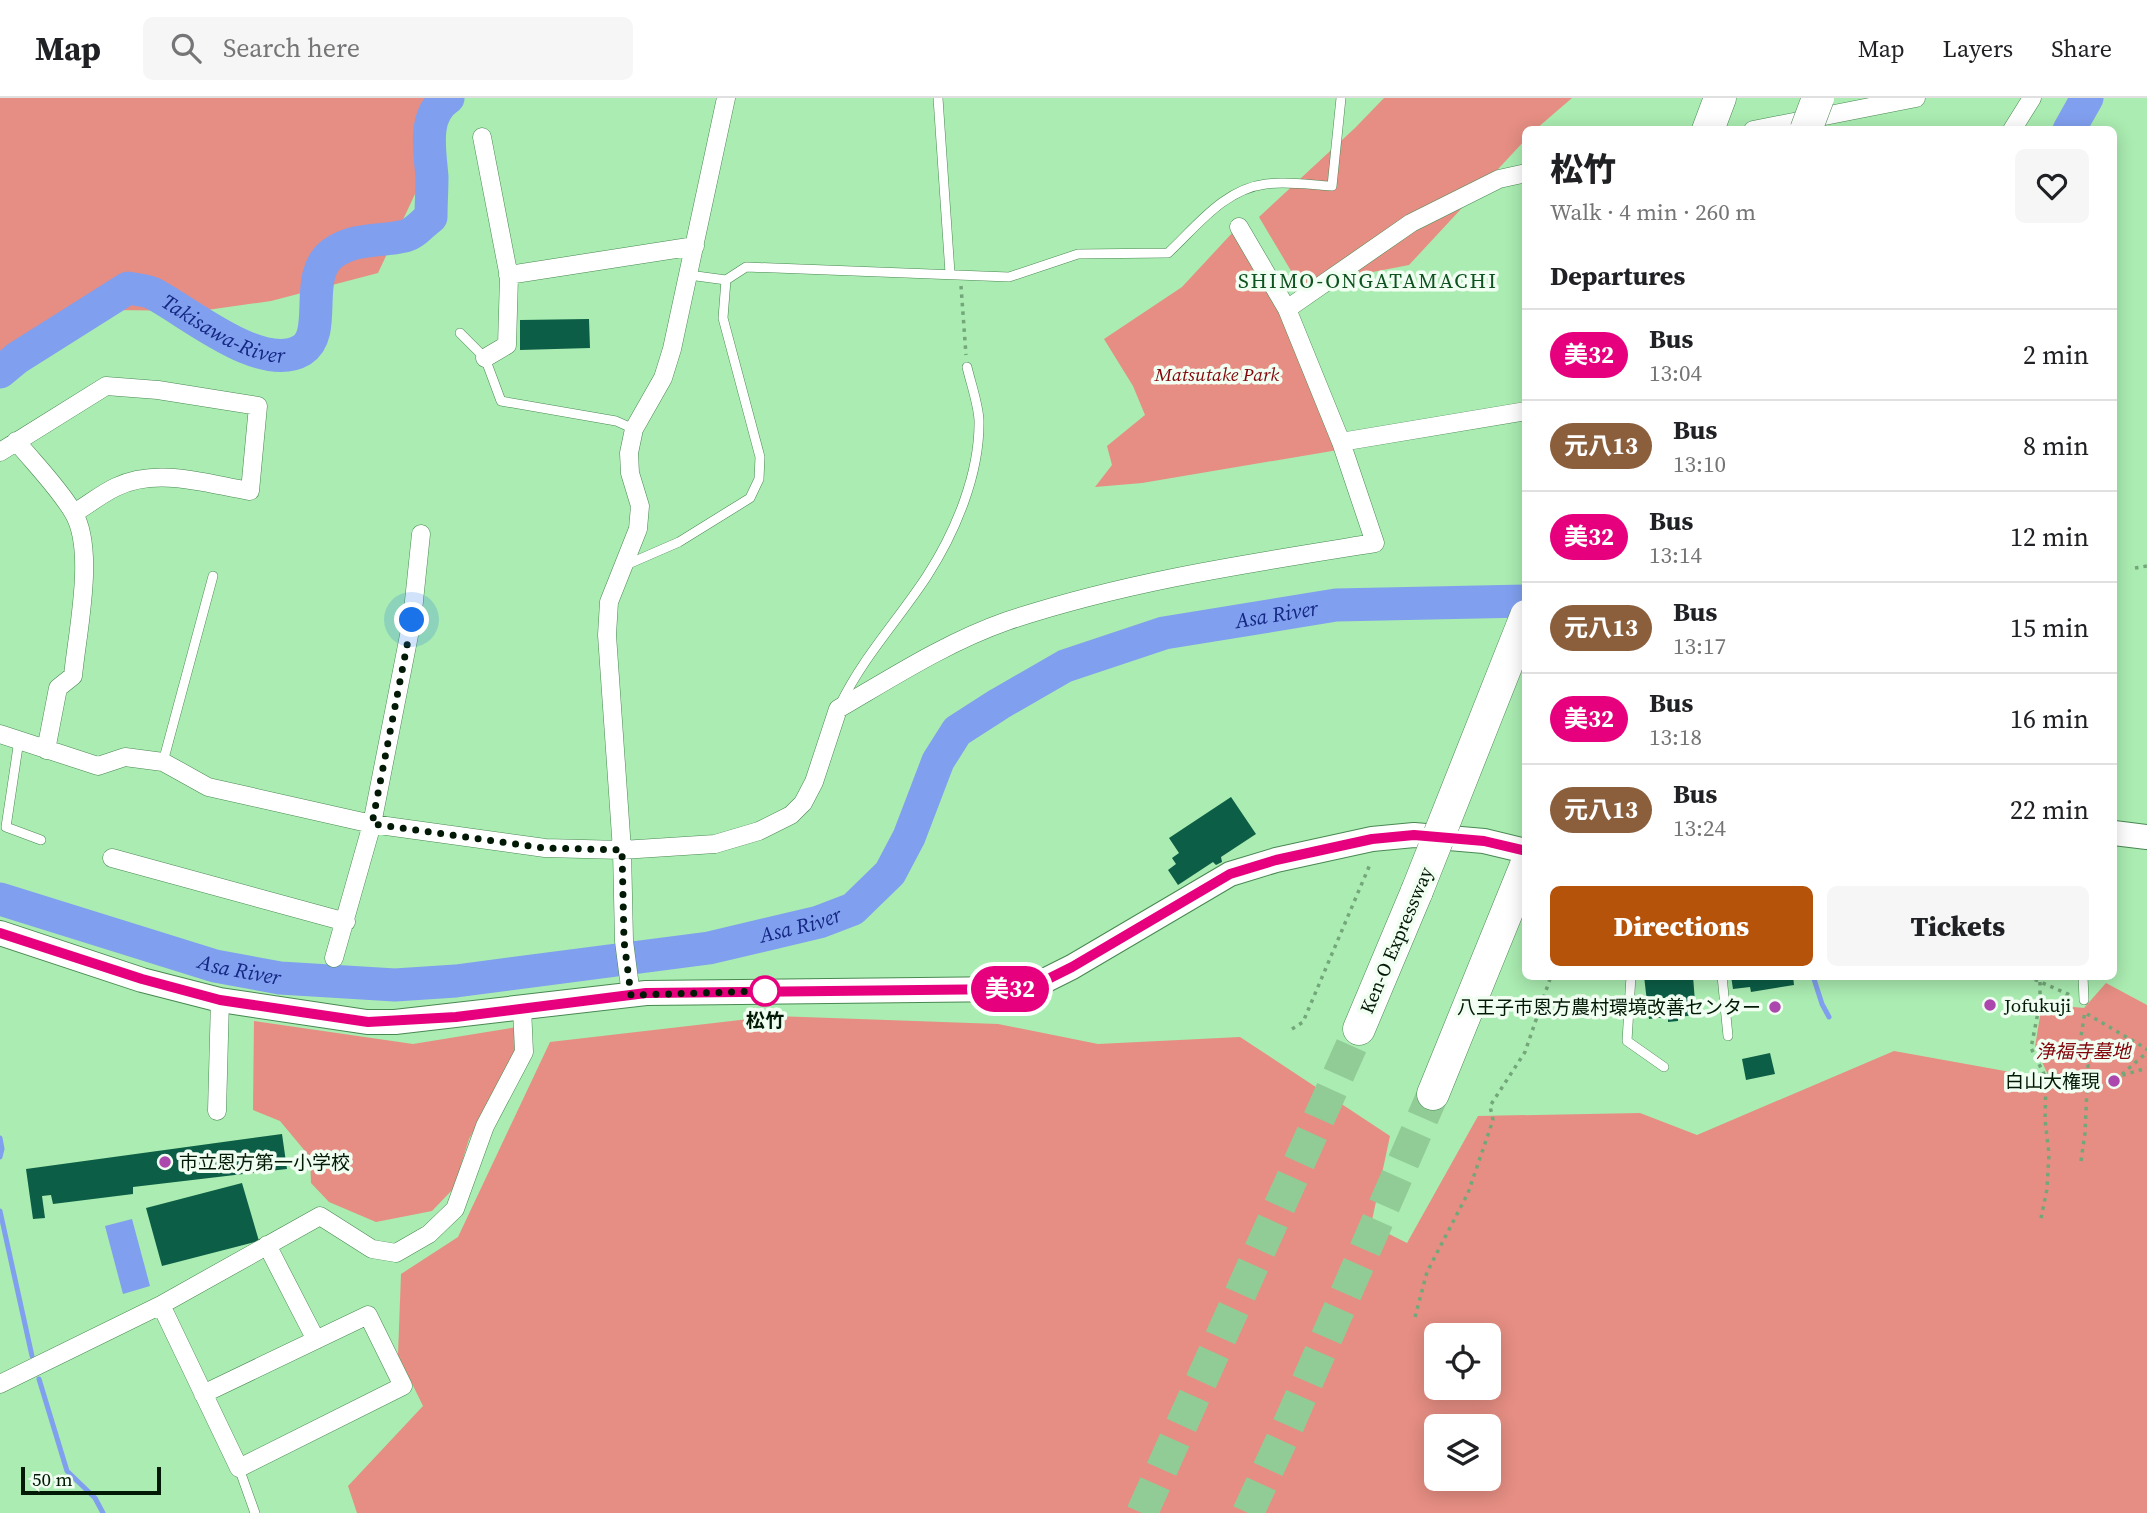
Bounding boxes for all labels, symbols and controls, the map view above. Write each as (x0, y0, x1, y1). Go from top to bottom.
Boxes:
search box (143, 17, 633, 80)
text: Map (35, 26, 101, 71)
icon: search (167, 29, 205, 67)
text: Search here (223, 30, 360, 66)
text: Map (1858, 32, 1905, 65)
text: Layers (1943, 32, 2013, 65)
text: Share (2051, 32, 2112, 65)
text: 松竹 (1550, 147, 1616, 192)
button: heart (2015, 149, 2089, 223)
text: Walk · 4 min · 260 m (1550, 196, 1756, 228)
text: Departures (1550, 258, 1685, 294)
district label: SHIMO-ONGATAMACHI (1238, 266, 1498, 295)
water label: Takisawa-River (156, 287, 286, 370)
text: Bus (1649, 321, 1693, 357)
text: 2 min (2023, 337, 2089, 373)
text: 美32 (1564, 338, 1614, 371)
text: 13:04 (1649, 357, 1702, 389)
park label: Matsutake Park (1154, 361, 1279, 387)
text: Bus (1673, 412, 1717, 448)
text: 8 min (2023, 428, 2089, 464)
text: 元八13 (1564, 429, 1638, 462)
text: 13:10 (1673, 448, 1726, 480)
text: Bus (1649, 503, 1693, 539)
text: 12 min (2010, 519, 2089, 555)
text: 美32 (1564, 520, 1614, 553)
text: 13:14 (1649, 539, 1702, 571)
water label: Asa River (1232, 593, 1321, 635)
text: Bus (1673, 594, 1717, 630)
your location (394, 602, 429, 637)
text: 15 min (2010, 610, 2089, 646)
text: 元八13 (1564, 611, 1638, 644)
text: 13:17 (1673, 630, 1726, 662)
text: Bus (1649, 685, 1693, 721)
text: 16 min (2010, 701, 2089, 737)
text: 美32 (1564, 702, 1614, 735)
text: 13:18 (1649, 721, 1702, 753)
text: Bus (1673, 776, 1717, 812)
text: 22 min (2010, 792, 2089, 828)
text: 元八13 (1564, 793, 1638, 826)
text: 13:24 (1673, 812, 1726, 844)
street label: Ken-O Expressway (1353, 862, 1439, 1017)
button: Directions (1550, 886, 1813, 966)
button: Tickets (1827, 886, 2089, 966)
water label: Asa River (755, 900, 846, 950)
water label: Asa River (194, 946, 284, 992)
line badge: 美32 (970, 966, 1050, 1012)
text: 美32 (985, 972, 1035, 1005)
marker: 松竹 (750, 976, 780, 1006)
place label: Jofukuji (2003, 992, 2071, 1018)
place label: 八王子市恩方農村環境改善センター (1457, 994, 1761, 1020)
marker: Jofukuji (1982, 997, 1998, 1013)
marker: 八王子市恩方農村環境改善センター (1767, 999, 1783, 1015)
place label: 松竹 (746, 1007, 784, 1033)
park label: 浄福寺墓地 (2035, 1038, 2132, 1064)
place label: 白山大権現 (2005, 1068, 2100, 1094)
marker: 白山大権現 (2106, 1073, 2122, 1089)
place label: 市立恩方第一小学校 (179, 1149, 350, 1175)
marker: 市立恩方第一小学校 (157, 1154, 173, 1170)
map controls (1424, 1323, 1501, 1491)
button: locate (1424, 1323, 1501, 1400)
button: layers (1424, 1414, 1501, 1491)
scale bar (21, 1464, 161, 1496)
text: 50 m (32, 1466, 73, 1492)

